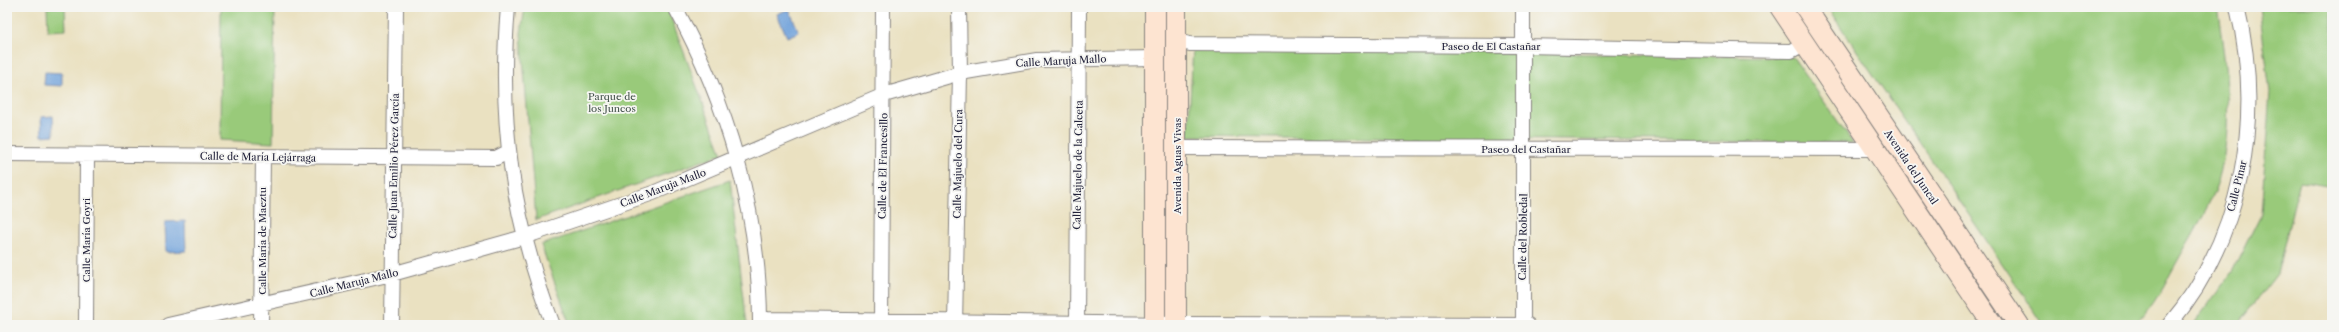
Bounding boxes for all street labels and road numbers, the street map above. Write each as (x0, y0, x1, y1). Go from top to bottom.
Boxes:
street label: Paseo de El Castañar (1441, 40, 1541, 53)
street label: Calle Maruja Mallo (1015, 52, 1107, 70)
street label: Calle Juan Emilio Pérez García (386, 92, 402, 239)
street label: Calle Majuelo de la Calceta (1070, 99, 1086, 230)
street label: Calle Majuelo del Cura (951, 108, 965, 219)
street label: Calle de El Francesillo (876, 113, 890, 219)
street label: Avenida Aguas Vivas (1171, 118, 1184, 215)
street label: Avenida del Juncal (1881, 126, 1941, 207)
street label: Paseo del Castañar (1481, 143, 1572, 156)
street label: Calle de María Lejárraga (200, 149, 317, 165)
street label: Calle Pinar (2224, 158, 2250, 213)
street label: Calle Maruja Mallo (618, 166, 708, 210)
street label: Calle María de Maeztu (256, 187, 269, 295)
street label: Calle del Robledal (1516, 193, 1530, 281)
street label: Calle María Goyri (80, 198, 93, 282)
street label: Calle Maruja Mallo (308, 266, 400, 300)

